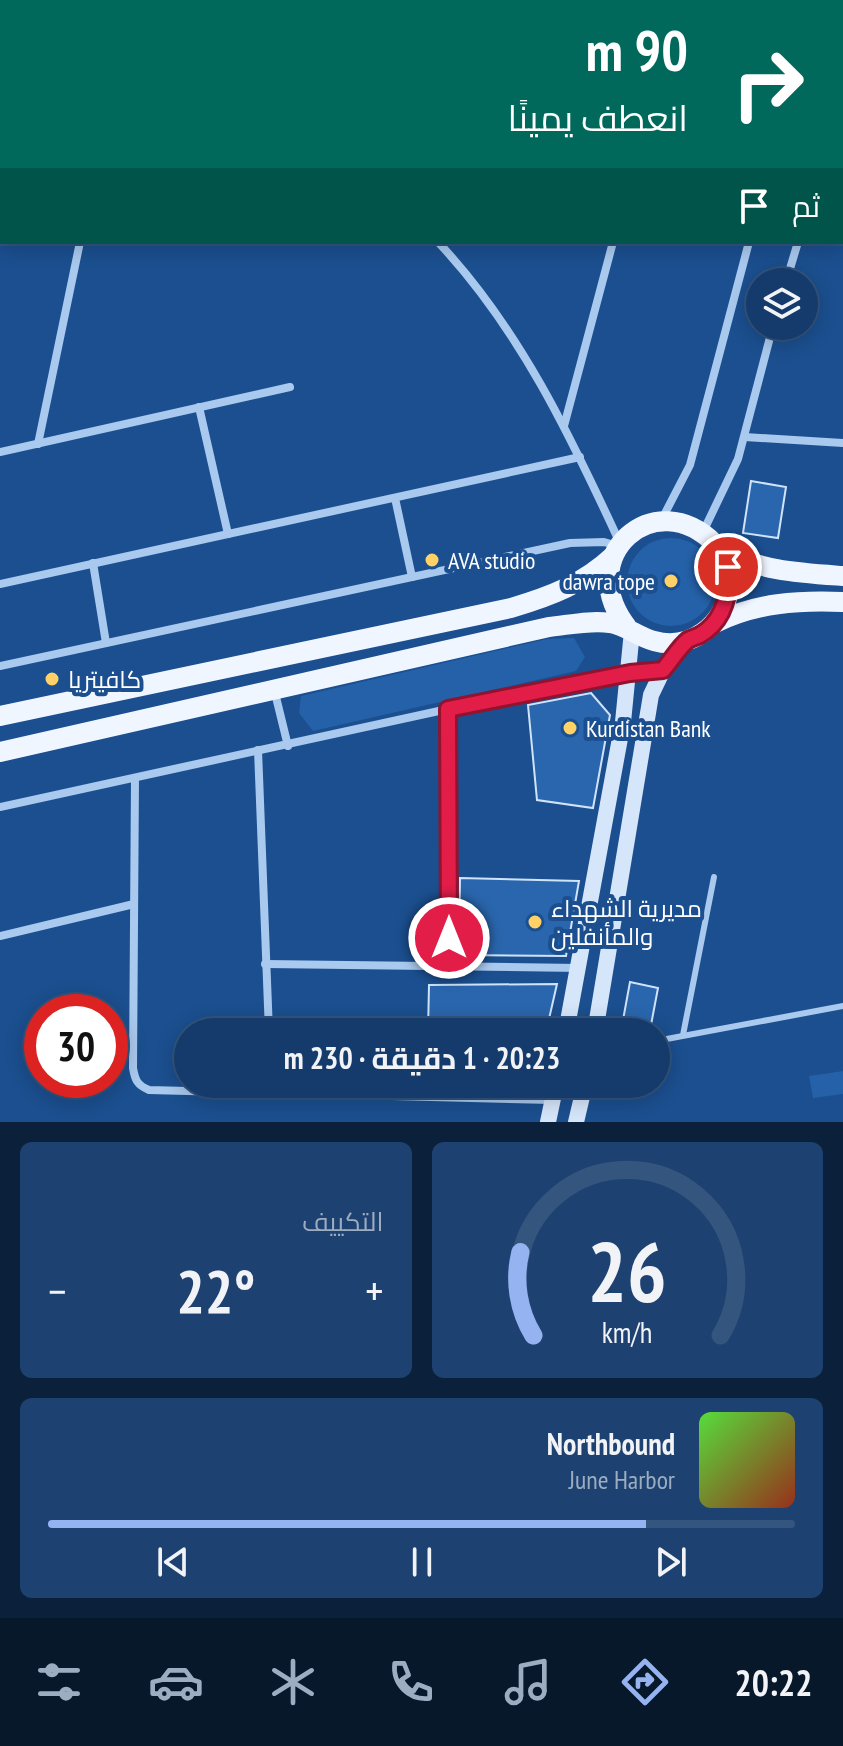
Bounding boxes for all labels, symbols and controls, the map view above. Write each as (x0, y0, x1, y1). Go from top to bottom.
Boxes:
text: 90 m (586, 14, 688, 86)
icon: right (716, 32, 820, 136)
text: انعطف يمينًا (508, 94, 688, 141)
icon: arrive (732, 184, 776, 228)
text: ثم (792, 186, 820, 225)
map controls (746, 268, 818, 340)
button: layers (746, 268, 818, 340)
pin (694, 533, 762, 601)
place label: AVA studio (448, 545, 535, 576)
icon: arrive (706, 545, 750, 589)
marker: AVA studio (423, 551, 441, 569)
place label: dawra tope (562, 566, 655, 597)
marker: dawra tope (662, 572, 680, 590)
place label: كافيتريا (68, 664, 141, 695)
marker: كافيتريا (43, 670, 61, 688)
place label: Kurdistan Bank (586, 713, 711, 744)
marker: Kurdistan Bank (561, 719, 579, 737)
place label: مديرية الشهداء والمأنفلين (551, 893, 702, 952)
position arrow (407, 896, 491, 980)
marker: مديرية الشهداء والمأنفلين (526, 913, 544, 931)
speed limit sign: 30 (24, 994, 128, 1098)
text: 20:23 · 1 دقيقة · 230 m (284, 1038, 560, 1077)
text: التكييف (302, 1205, 384, 1238)
text: 26 (587, 1217, 667, 1325)
text: 22° (176, 1252, 255, 1330)
text: − (48, 1262, 66, 1319)
text: + (365, 1262, 383, 1319)
text: km/h (602, 1314, 653, 1351)
text: Northbound (547, 1424, 675, 1463)
text: June Harbor (569, 1463, 675, 1496)
icon: previous (151, 1540, 195, 1584)
icon: pause (400, 1540, 444, 1584)
icon: next (649, 1540, 693, 1584)
icon: filters (31, 1654, 87, 1710)
icon: car (148, 1654, 204, 1710)
icon: climate (265, 1654, 321, 1710)
icon: phone (383, 1654, 439, 1710)
icon: music (500, 1654, 556, 1710)
icon: directions (617, 1654, 673, 1710)
text: 20:22 (734, 1659, 812, 1706)

